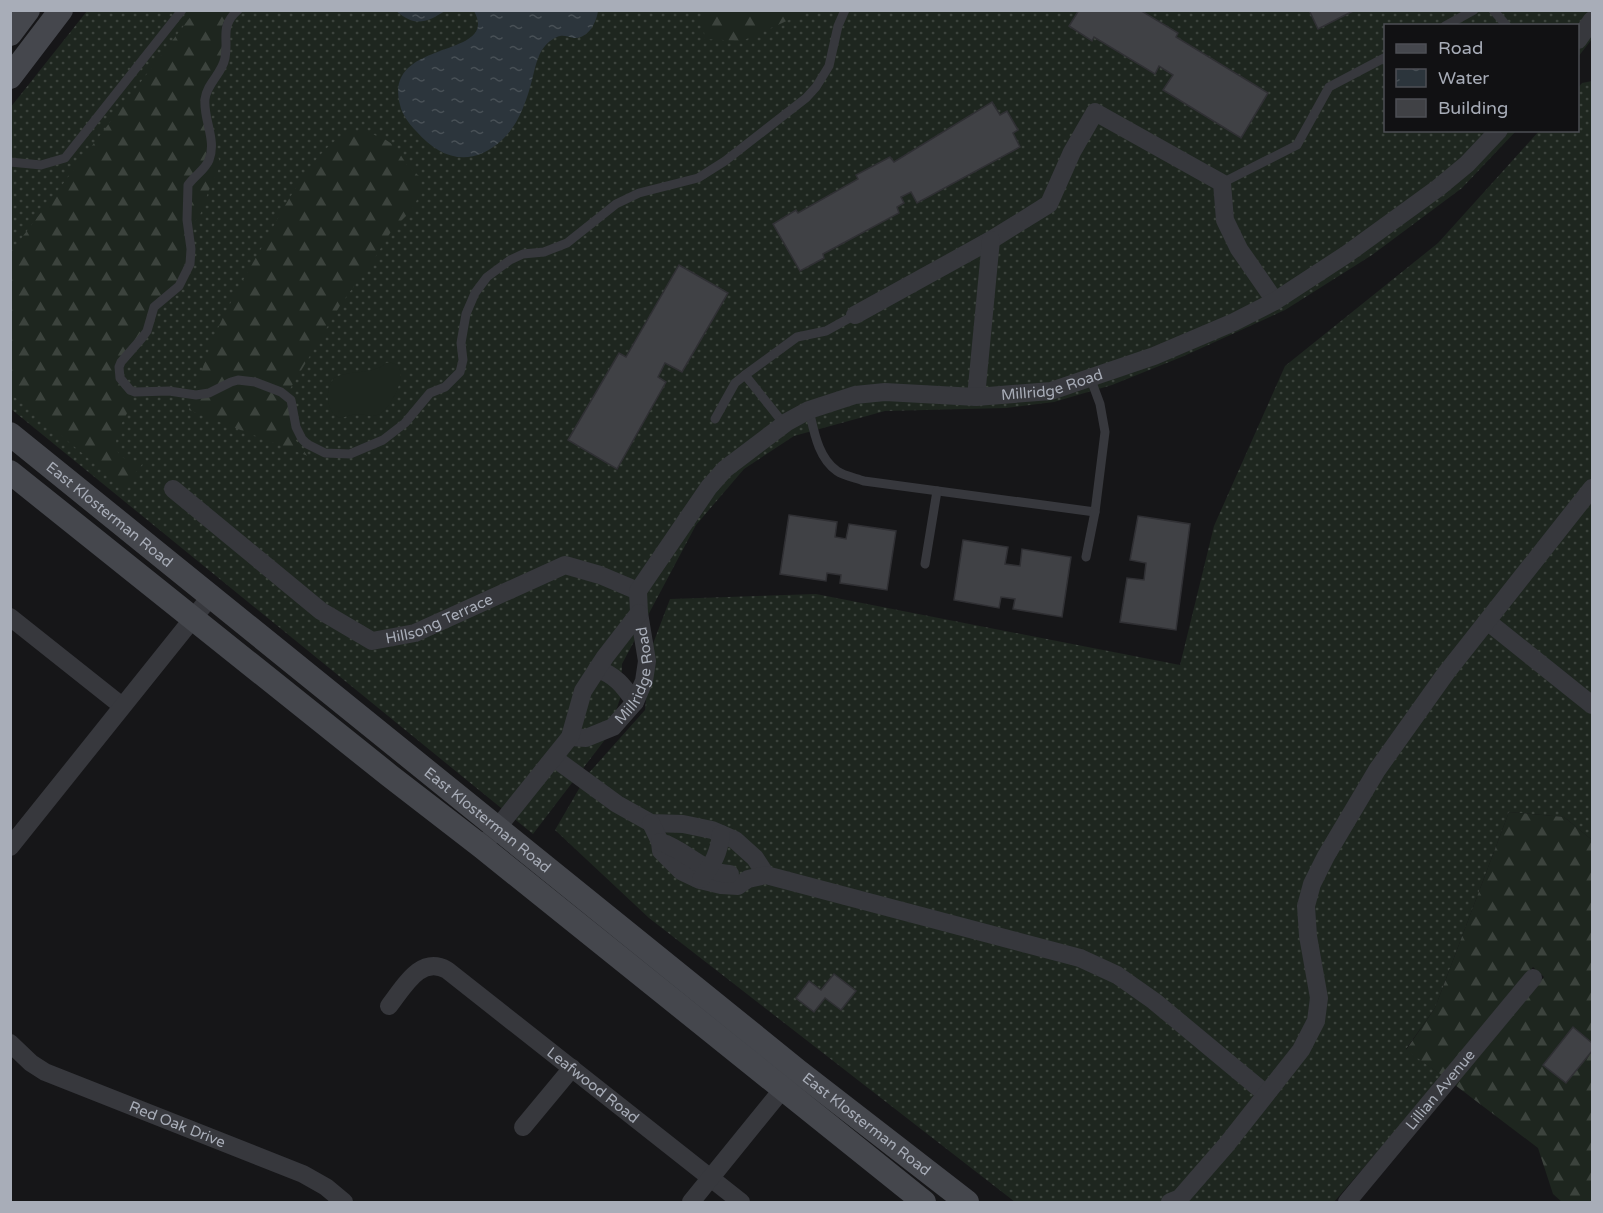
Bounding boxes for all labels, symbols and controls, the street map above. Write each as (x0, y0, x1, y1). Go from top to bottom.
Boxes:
legend (1384, 24, 1579, 132)
text: Road (1438, 37, 1483, 59)
text: Water (1438, 67, 1489, 89)
text: Building (1438, 97, 1508, 119)
street label: Millridge Road (1000, 365, 1105, 404)
street label: East Klosterman Road (43, 458, 176, 571)
street label: Hillsong Terrace (384, 590, 496, 647)
street label: Millridge Road (611, 625, 656, 728)
street label: East Klosterman Road (421, 763, 554, 877)
street label: Leafwood Road (543, 1043, 643, 1127)
street label: Lillian Avenue (1402, 1046, 1479, 1133)
street label: East Klosterman Road (799, 1069, 934, 1180)
street label: Red Oak Drive (127, 1097, 228, 1151)

